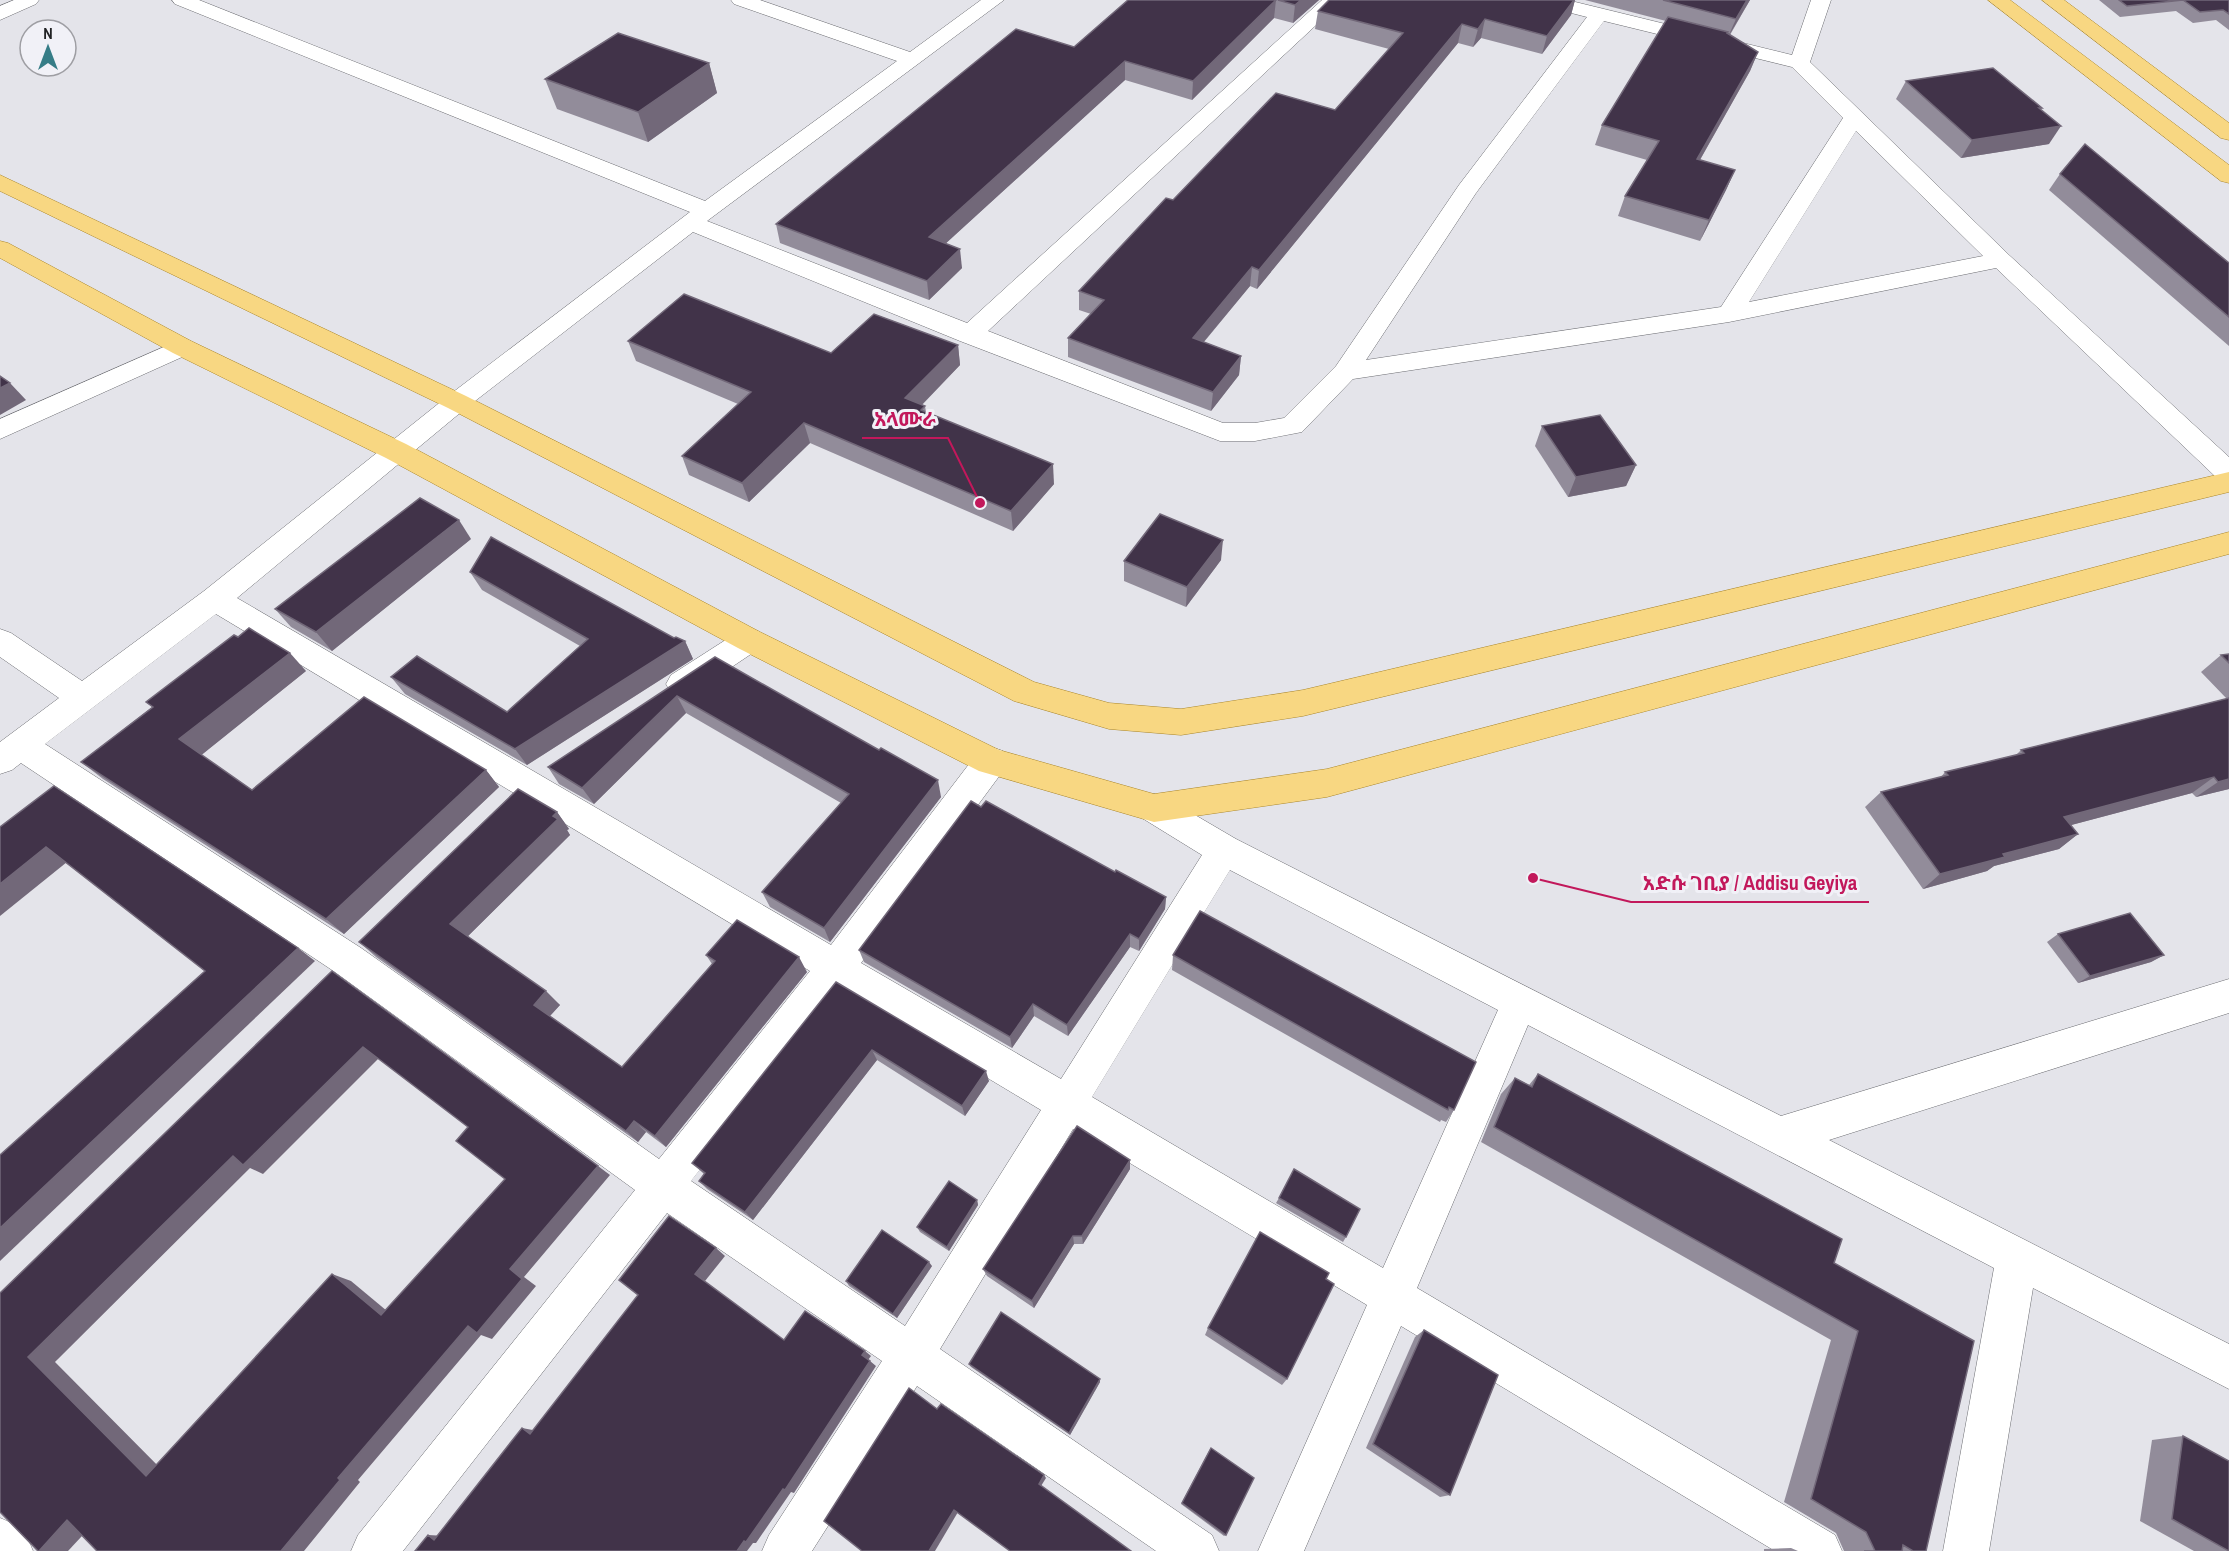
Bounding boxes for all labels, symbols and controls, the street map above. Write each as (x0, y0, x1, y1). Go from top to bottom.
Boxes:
north arrow (18, 18, 78, 78)
text: N (43, 22, 53, 44)
callout: አላሙራ (862, 400, 948, 438)
text: አላሙራ (874, 405, 936, 432)
callout: አድሱ ገቢያ / Addisu Geyiya (1631, 864, 1869, 902)
text: አድሱ ገቢያ / Addisu Geyiya (1643, 869, 1857, 896)

